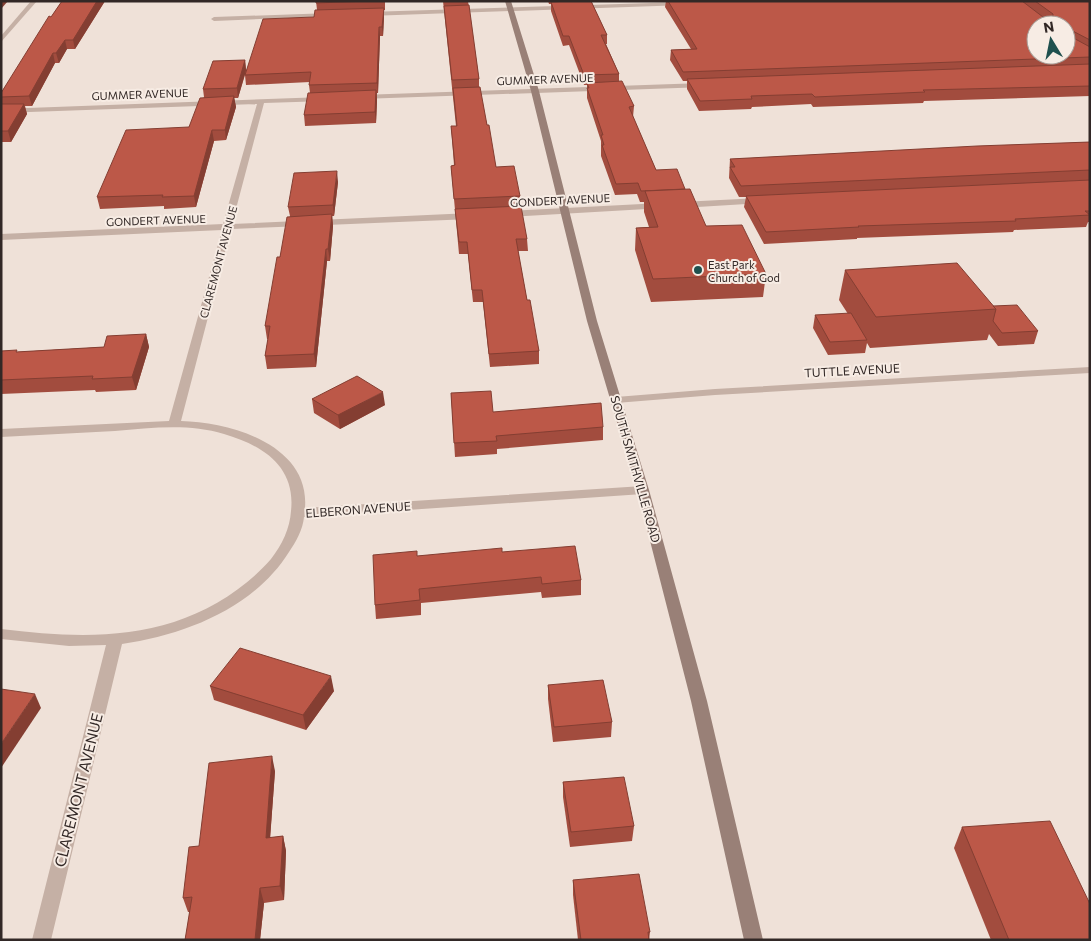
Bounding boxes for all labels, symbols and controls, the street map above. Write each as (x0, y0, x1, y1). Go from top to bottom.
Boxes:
north arrow (1026, 15, 1076, 65)
text: N (1042, 17, 1055, 36)
street label: GUMMER AVENUE (496, 71, 594, 87)
street label: GUMMER AVENUE (91, 86, 189, 102)
street label: GONDERT AVENUE (510, 191, 610, 209)
street label: CLAREMONT AVENUE (197, 204, 239, 320)
street label: GONDERT AVENUE (106, 212, 206, 228)
place label: East Park Church of God (708, 258, 780, 284)
marker: East Park Church of God (692, 264, 704, 276)
street label: TUTTLE AVENUE (804, 361, 900, 379)
street label: SOUTH SMITHVILLE ROAD (608, 394, 664, 544)
street label: ELBERON AVENUE (305, 498, 411, 520)
street label: CLAREMONT AVENUE (50, 711, 106, 869)

